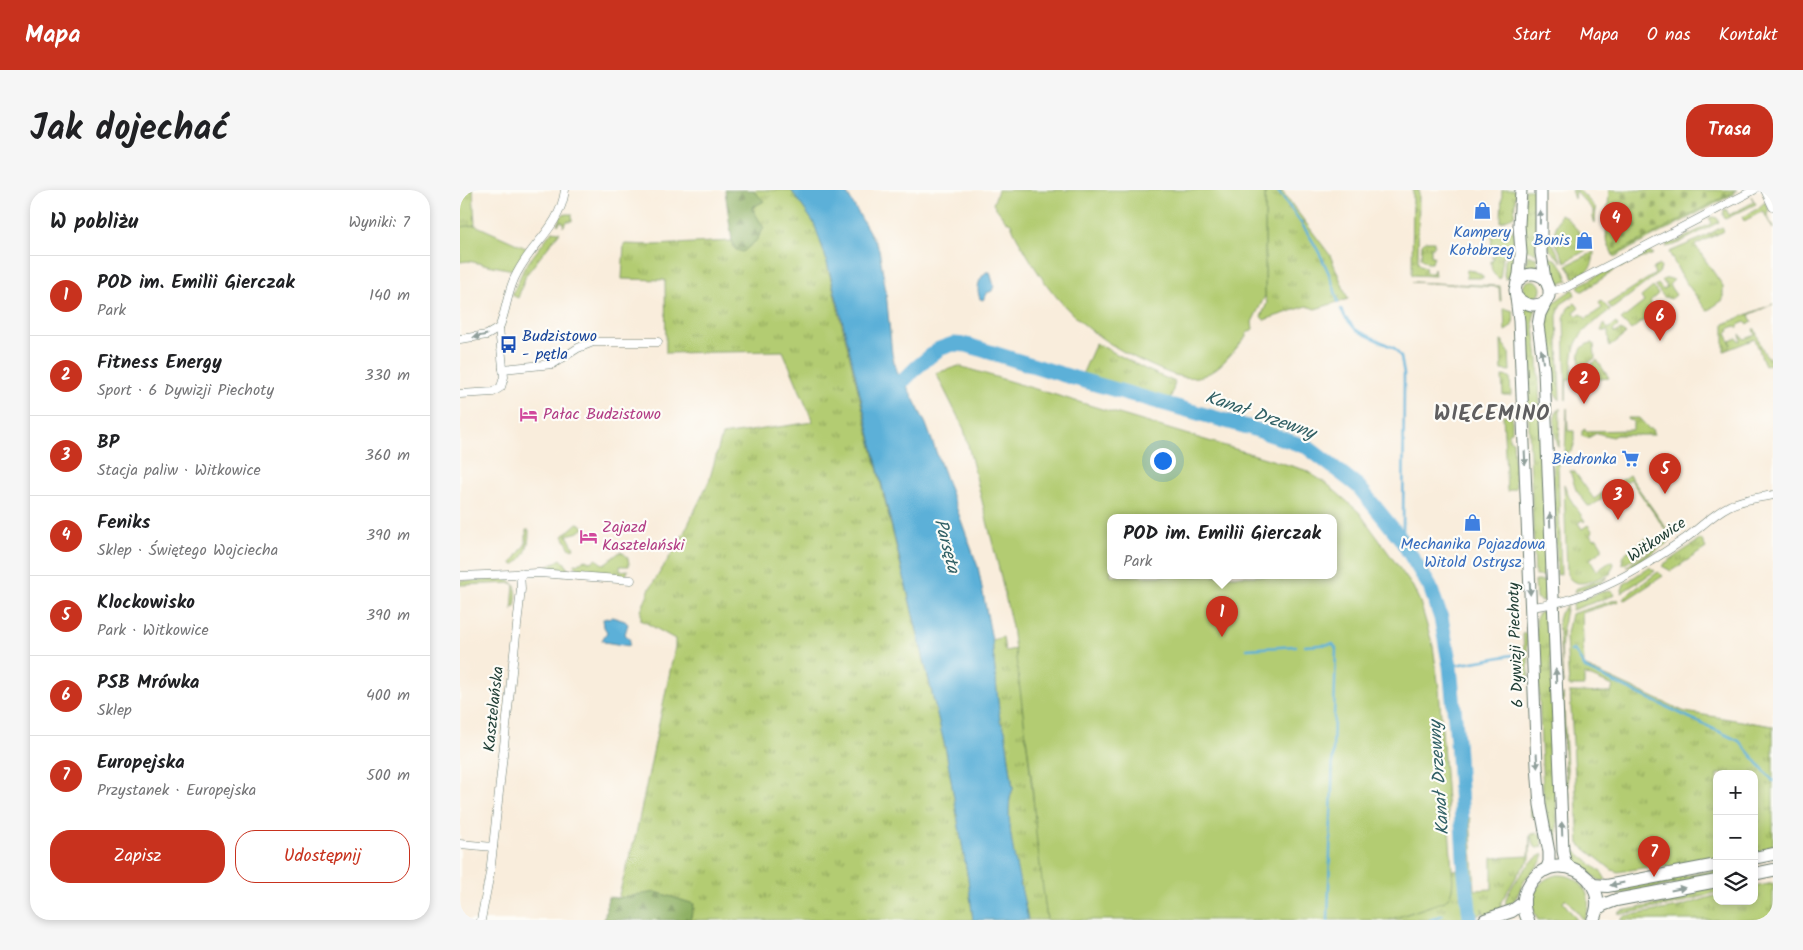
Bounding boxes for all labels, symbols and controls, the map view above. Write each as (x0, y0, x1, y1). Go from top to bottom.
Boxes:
text: Mapa (25, 16, 81, 55)
text: Start (1513, 21, 1551, 50)
text: Mapa (1579, 21, 1619, 50)
text: O nas (1647, 21, 1691, 50)
text: Kontakt (1719, 21, 1778, 50)
text: Jak dojechać (30, 102, 229, 158)
button: Trasa (1686, 104, 1773, 157)
shop icon: Kampery Kołobrzeg (1472, 201, 1492, 221)
pin: 4 (1600, 202, 1632, 243)
text: W pobliżu (50, 206, 138, 239)
one-way arrow (1536, 209, 1544, 225)
text: Wyniki: 7 (349, 210, 410, 235)
place label: Kampery Kołobrzeg (1449, 220, 1515, 263)
place label: Bonis (1533, 228, 1570, 253)
shop icon: Bonis (1574, 230, 1594, 250)
text: POD im. Emilii Gierczak (97, 268, 295, 298)
text: 1 (64, 283, 68, 308)
text: 140 m (369, 283, 410, 308)
text: Park (97, 298, 126, 323)
pin: 6 (1644, 300, 1676, 341)
place label: Budzistowo - pętla (522, 324, 597, 367)
one-way arrow (473, 332, 488, 340)
bus stop icon: Budzistowo - pętla (498, 335, 518, 355)
one-way arrow (1538, 347, 1546, 363)
text: Fitness Energy (97, 348, 222, 378)
text: 2 (61, 363, 71, 388)
text: 330 m (365, 363, 410, 388)
pin: 2 (1568, 363, 1600, 404)
text: Sport · 6 Dywizji Piechoty (97, 378, 274, 403)
water label: Kanał Drzewny (1201, 384, 1321, 449)
district label: WIĘCEMINO (1434, 398, 1550, 431)
place label: Pałac Budzistowo (543, 402, 661, 427)
hotel icon: Pałac Budzistowo (519, 404, 539, 424)
text: BP (97, 428, 119, 458)
text: 3 (62, 443, 70, 468)
text: 360 m (365, 443, 410, 468)
place label: Biedronka (1552, 447, 1617, 472)
your location (1150, 448, 1176, 474)
supermarket icon: Biedronka (1621, 449, 1641, 469)
one-way arrow (1521, 450, 1529, 466)
pin: 5 (1649, 453, 1681, 494)
text: Stacja paliw · Witkowice (97, 458, 261, 483)
pin: 3 (1602, 479, 1634, 520)
text: Feniks (97, 508, 150, 538)
street label: Witkowice (1623, 511, 1691, 569)
shop icon: Mechanika Pojazdowa Witold Ostrysz (1463, 512, 1483, 532)
one-way arrow (1545, 512, 1553, 528)
popup (1107, 514, 1337, 579)
place label: Zajazd Kasztelański (602, 515, 685, 558)
water label: Parsęta (925, 516, 968, 578)
text: POD im. Emilii Gierczak (1123, 519, 1321, 549)
text: 4 (62, 523, 70, 548)
text: 390 m (366, 523, 410, 548)
hotel icon: Zajazd Kasztelański (578, 526, 598, 546)
place label: Mechanika Pojazdowa Witold Ostrysz (1401, 532, 1545, 575)
text: Sklep · Świętego Wojciecha (97, 538, 278, 563)
text: Park (1123, 549, 1152, 574)
one-way arrow (1527, 580, 1535, 596)
street label: 6 Dywizji Piechoty (1501, 581, 1531, 708)
text: Klockowisko (97, 588, 195, 618)
pin: 1 (1206, 596, 1238, 637)
text: 5 (62, 603, 70, 628)
text: 390 m (366, 603, 410, 628)
text: Park · Witkowice (97, 618, 209, 643)
street label: Kasztelańska (477, 665, 511, 753)
text: PSB Mrówka (97, 668, 199, 698)
one-way arrow (1551, 668, 1559, 684)
text: 6 (62, 683, 70, 708)
text: 400 m (366, 683, 410, 708)
text: Sklep (97, 698, 132, 723)
water label: Kanał Drzewny (1421, 717, 1458, 836)
text: Europejska (97, 748, 185, 778)
one-way arrow (1533, 754, 1541, 770)
text: 7 (62, 763, 70, 788)
text: 500 m (366, 763, 410, 788)
map controls (1713, 770, 1758, 905)
button: + (1713, 770, 1758, 815)
text: Przystanek · Europejska (97, 778, 256, 803)
button: − (1713, 815, 1758, 860)
one-way arrow (1558, 820, 1566, 836)
button: Zapisz (50, 830, 225, 883)
button: Udostępnij (235, 830, 410, 883)
pin: 7 (1638, 836, 1670, 877)
button: layers (1713, 860, 1758, 905)
one-way arrow (1609, 881, 1625, 889)
one-way arrow (1670, 884, 1686, 892)

